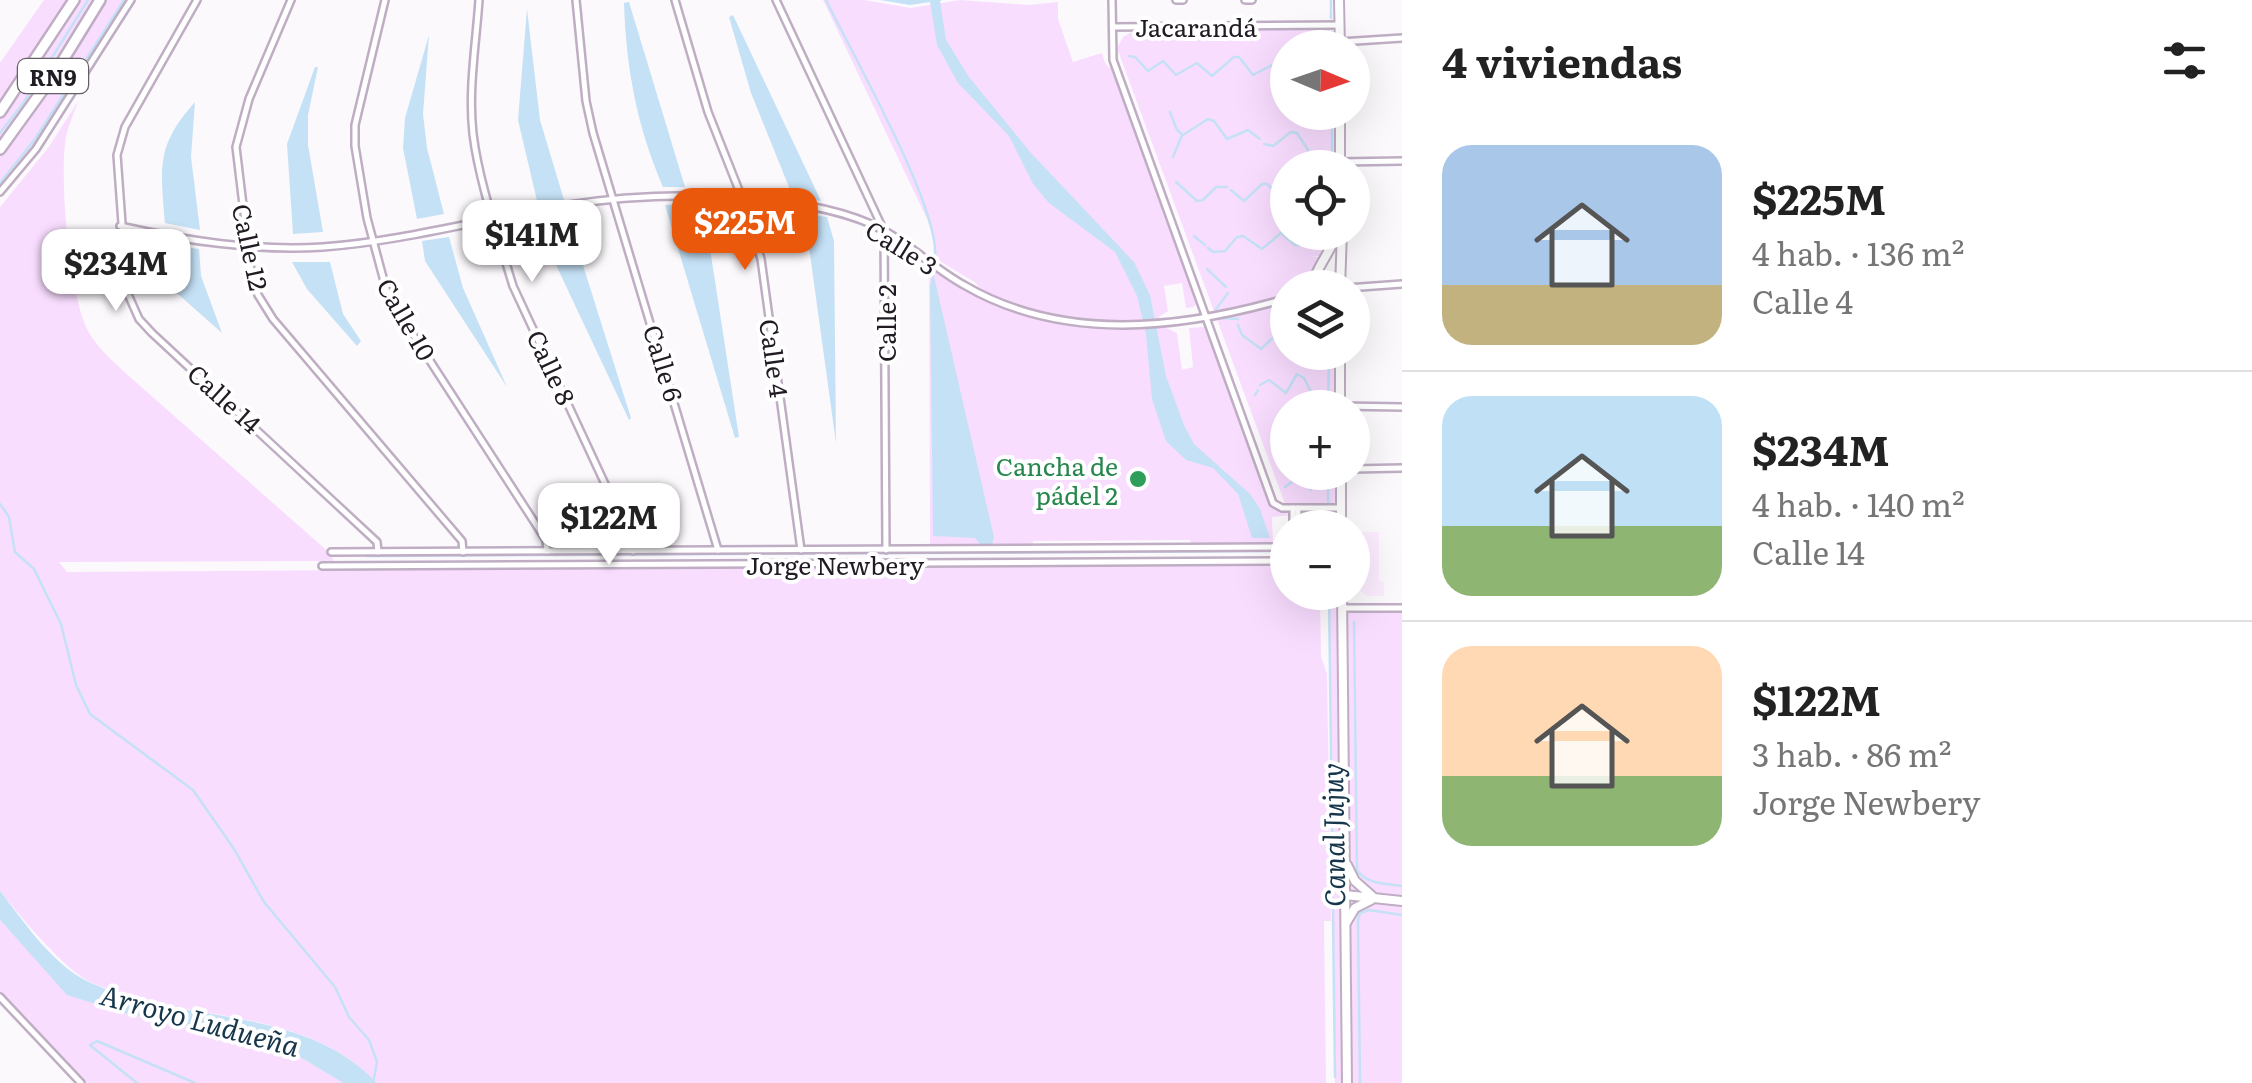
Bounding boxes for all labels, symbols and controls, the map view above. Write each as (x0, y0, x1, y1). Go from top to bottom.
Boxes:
street label: Jacarandá (1135, 8, 1258, 45)
text: 4 viviendas (1442, 29, 1682, 91)
north arrow (1270, 30, 1370, 130)
map controls (1270, 30, 1370, 610)
icon: filters (2157, 33, 2212, 88)
road number: RN9 (18, 59, 88, 93)
button: locate (1270, 150, 1370, 250)
text: $225M (1752, 166, 1886, 228)
icon: home (1522, 185, 1642, 305)
pin: $225M (675, 188, 815, 273)
text: $225M (694, 196, 796, 244)
street label: Calle 12 (224, 200, 278, 294)
pin: $141M (462, 200, 602, 285)
text: $141M (484, 208, 580, 256)
street label: Calle 3 (859, 210, 945, 284)
text: 4 hab. · 136 m² (1752, 228, 1964, 276)
pin: $234M (46, 229, 186, 314)
text: $234M (64, 237, 168, 285)
button: layers (1270, 270, 1370, 370)
street label: Calle 10 (369, 271, 445, 367)
text: Calle 4 (1752, 276, 1853, 324)
street label: Calle 2 (867, 284, 904, 362)
street label: Calle 4 (751, 316, 799, 400)
street label: Calle 6 (635, 320, 693, 406)
street label: Calle 8 (519, 323, 585, 411)
street label: Calle 14 (180, 355, 270, 441)
button: + (1270, 390, 1370, 490)
text: $234M (1752, 417, 1890, 479)
icon: home (1522, 436, 1642, 556)
place label: Cancha de pádel 2 (996, 447, 1118, 513)
marker: Cancha de pádel 2 (1127, 468, 1149, 490)
text: 4 hab. · 140 m² (1752, 479, 1965, 527)
pin: $122M (539, 483, 679, 568)
text: $122M (560, 491, 658, 539)
button: − (1270, 510, 1370, 610)
text: Calle 14 (1752, 527, 1865, 575)
street label: Jorge Newbery (746, 546, 925, 583)
text: $122M (1752, 667, 1881, 729)
icon: home (1522, 686, 1642, 806)
text: 3 hab. · 86 m² (1752, 729, 1951, 777)
water label: Canal Jujuy (1310, 763, 1354, 907)
text: Jorge Newbery (1752, 777, 1981, 825)
water label: Arroyo Ludueña (96, 972, 304, 1066)

